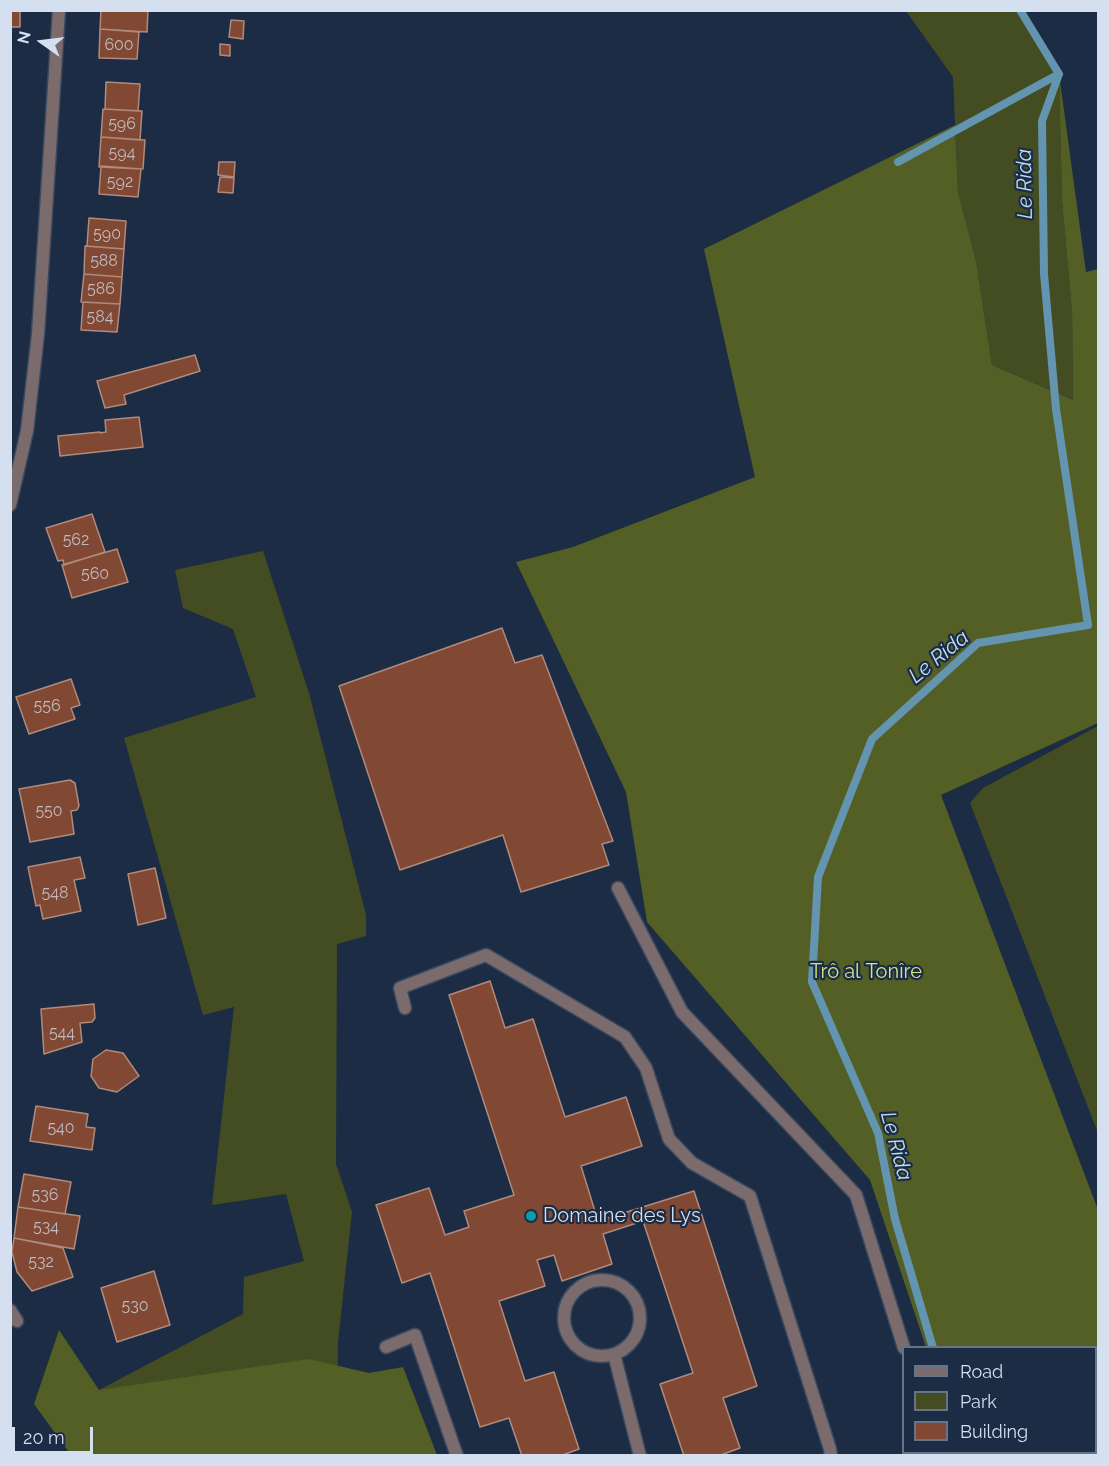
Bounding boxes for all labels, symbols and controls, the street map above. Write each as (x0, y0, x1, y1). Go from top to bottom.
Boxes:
north arrow (12, 12, 72, 72)
text: N (13, 29, 35, 46)
house number: 600 (104, 35, 134, 55)
house number: 596 (108, 114, 136, 134)
house number: 594 (109, 143, 135, 163)
water label: Le Rida (1012, 149, 1038, 219)
house number: 592 (107, 172, 133, 192)
house number: 590 (93, 224, 121, 244)
house number: 588 (90, 251, 118, 271)
house number: 586 (87, 279, 115, 299)
house number: 584 (87, 307, 113, 327)
house number: 562 (63, 530, 89, 550)
house number: 560 (81, 564, 109, 584)
water label: Le Rida (904, 625, 974, 689)
house number: 556 (33, 696, 61, 716)
house number: 550 (35, 801, 63, 821)
house number: 548 (42, 883, 68, 903)
park label: Trô al Tonîre (810, 960, 922, 984)
house number: 544 (49, 1023, 75, 1043)
water label: Le Rida (875, 1109, 917, 1183)
house number: 540 (47, 1118, 75, 1138)
house number: 536 (32, 1185, 58, 1205)
place label: Domaine des Lys (543, 1204, 701, 1228)
marker: Domaine des Lys (524, 1209, 538, 1223)
house number: 534 (33, 1217, 59, 1237)
house number: 532 (28, 1252, 54, 1272)
house number: 530 (121, 1296, 149, 1316)
legend (902, 1346, 1097, 1454)
text: Road (960, 1361, 1003, 1382)
text: Park (960, 1391, 997, 1412)
scale bar (15, 1415, 96, 1453)
text: Building (960, 1421, 1028, 1442)
text: 20 m (23, 1427, 65, 1448)

